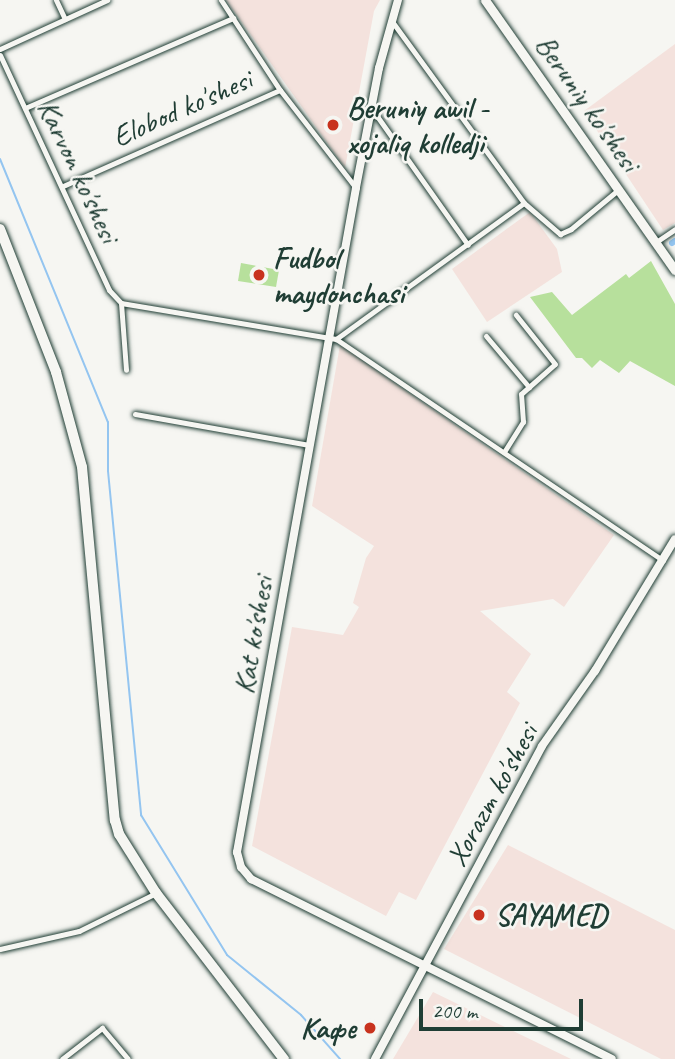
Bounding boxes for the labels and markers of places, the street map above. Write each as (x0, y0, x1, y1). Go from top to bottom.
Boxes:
place label: Beruniy awil - xojaliq kolledji (347, 90, 489, 160)
marker: Beruniy awil - xojaliq kolledji (325, 117, 341, 133)
place label: Fudbol maydonchasi (273, 240, 404, 310)
marker: Fudbol maydonchasi (251, 267, 267, 283)
place label: SAYAMED (495, 897, 606, 933)
marker: SAYAMED (469, 905, 489, 925)
place label: Кафе (300, 1010, 356, 1046)
marker: Кафе (362, 1020, 378, 1036)

